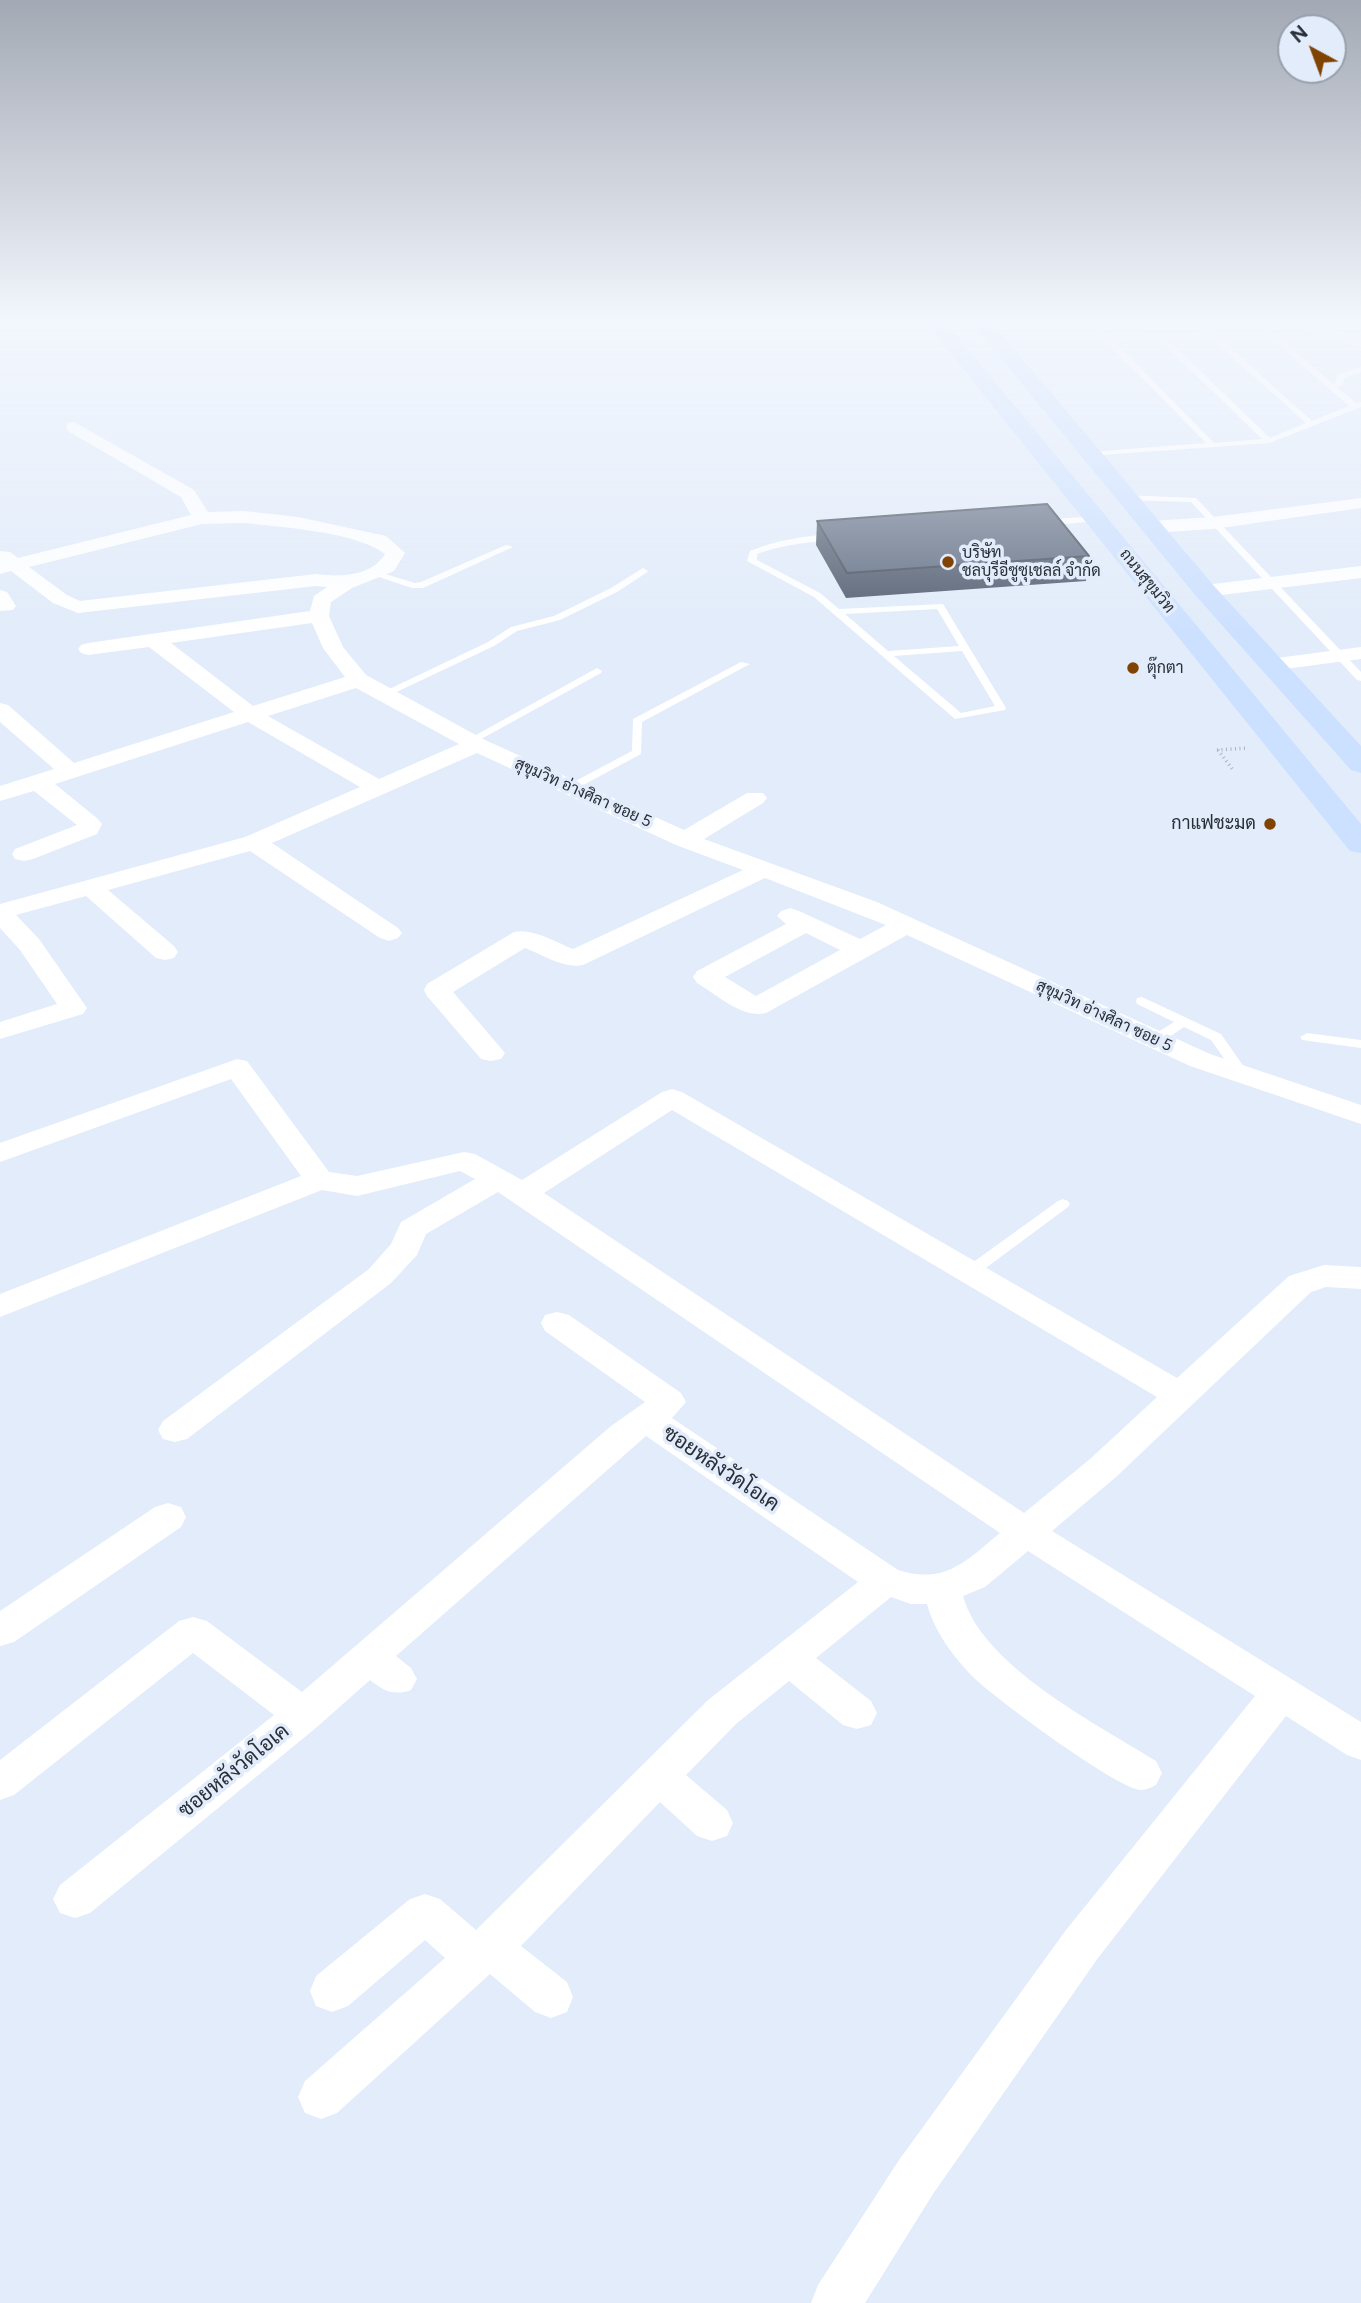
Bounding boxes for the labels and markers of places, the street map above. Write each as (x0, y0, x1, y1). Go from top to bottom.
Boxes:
place label: บริษัท ชลบุรีอีซูซุเชลล์ จำกัด (962, 543, 1101, 581)
marker: บริษัท ชลบุรีอีซูซุเชลล์ จำกัด (940, 554, 956, 570)
place label: ตุ๊กตา (1147, 658, 1183, 678)
marker: ตุ๊กตา (1125, 660, 1141, 676)
place label: กาแฟชะมด (1171, 813, 1256, 835)
marker: กาแฟชะมด (1262, 816, 1278, 832)

